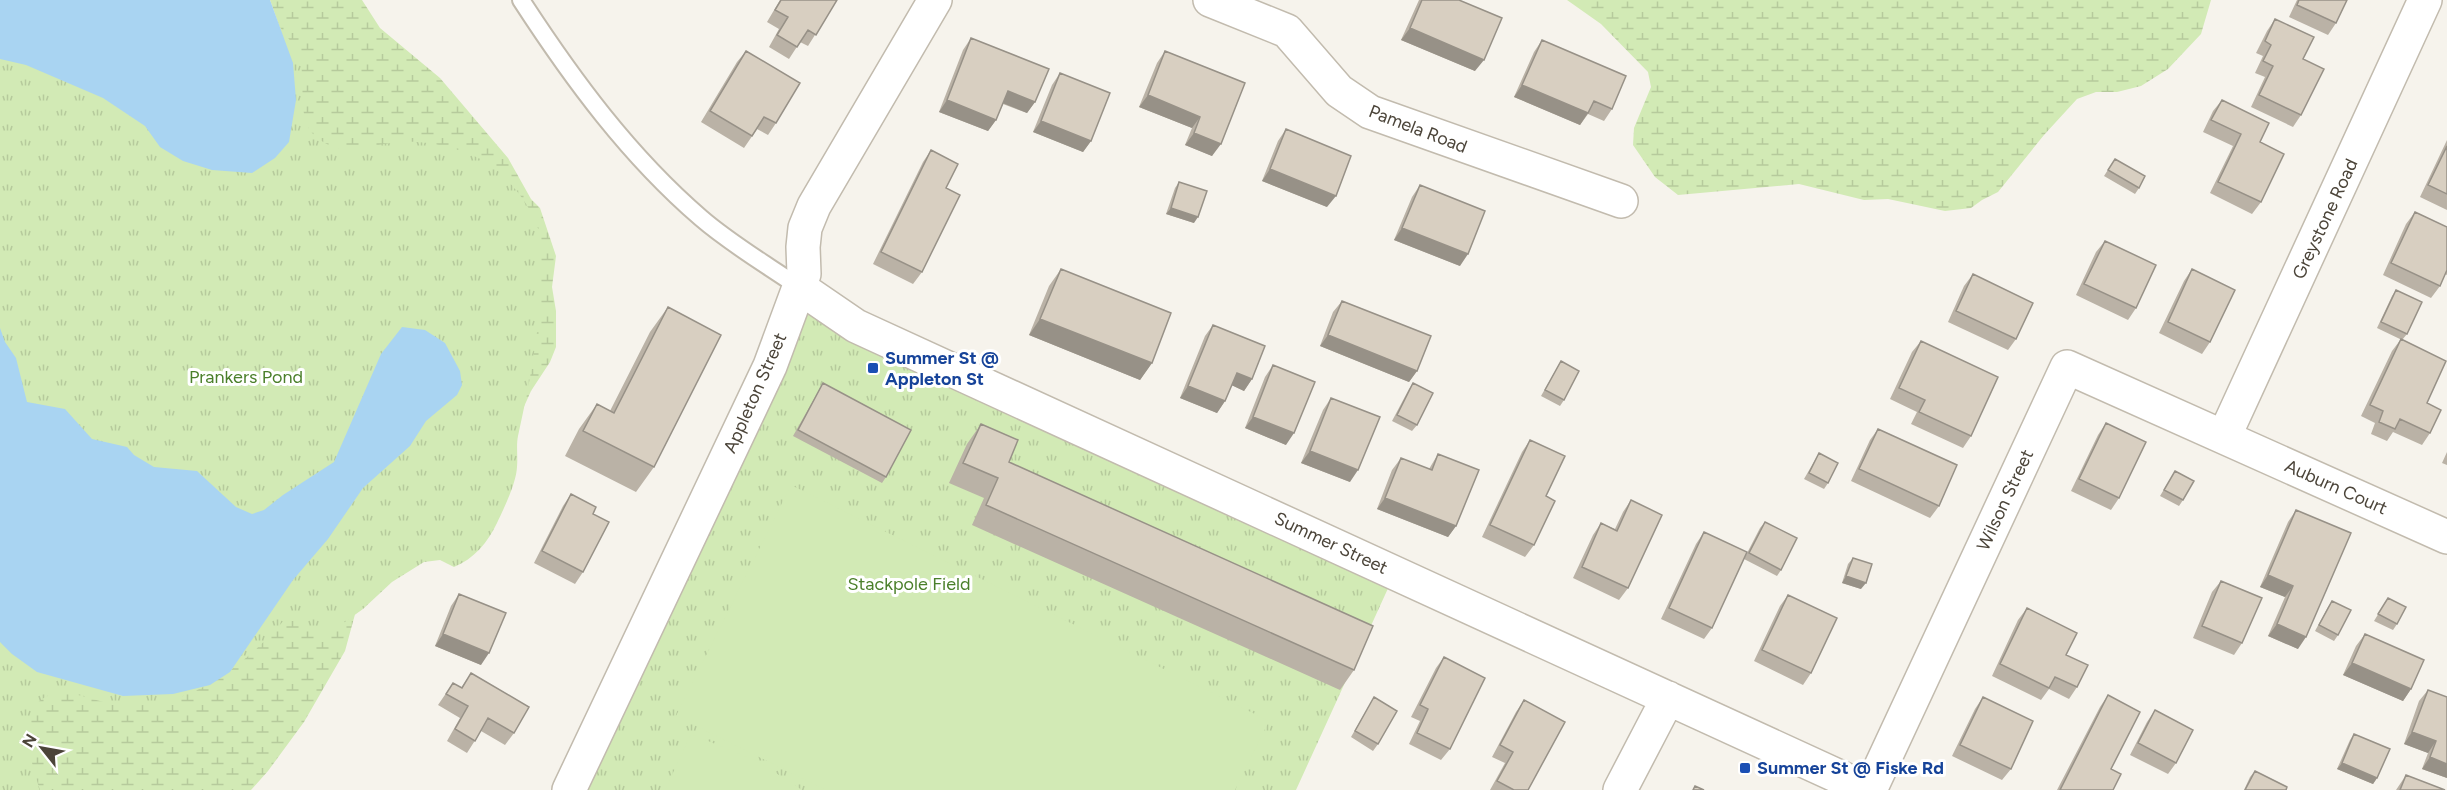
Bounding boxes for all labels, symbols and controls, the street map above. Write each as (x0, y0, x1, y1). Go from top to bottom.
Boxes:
street label: Pamela Road (1366, 100, 1470, 158)
street label: Greystone Road (2288, 155, 2362, 283)
street label: Appleton Street (719, 329, 791, 457)
place label: Summer St @ Appleton St (885, 347, 999, 390)
marker: Summer St @ Appleton St (866, 361, 880, 375)
park label: Prankers Pond (189, 366, 303, 388)
street label: Wilson Street (1972, 446, 2038, 554)
street label: Auburn Court (2281, 455, 2391, 519)
street label: Summer Street (1271, 507, 1391, 579)
park label: Stackpole Field (847, 573, 971, 595)
north arrow (12, 718, 72, 778)
text: N (18, 730, 41, 751)
place label: Summer St @ Fiske Rd (1757, 757, 1944, 779)
marker: Summer St @ Fiske Rd (1738, 761, 1752, 775)

